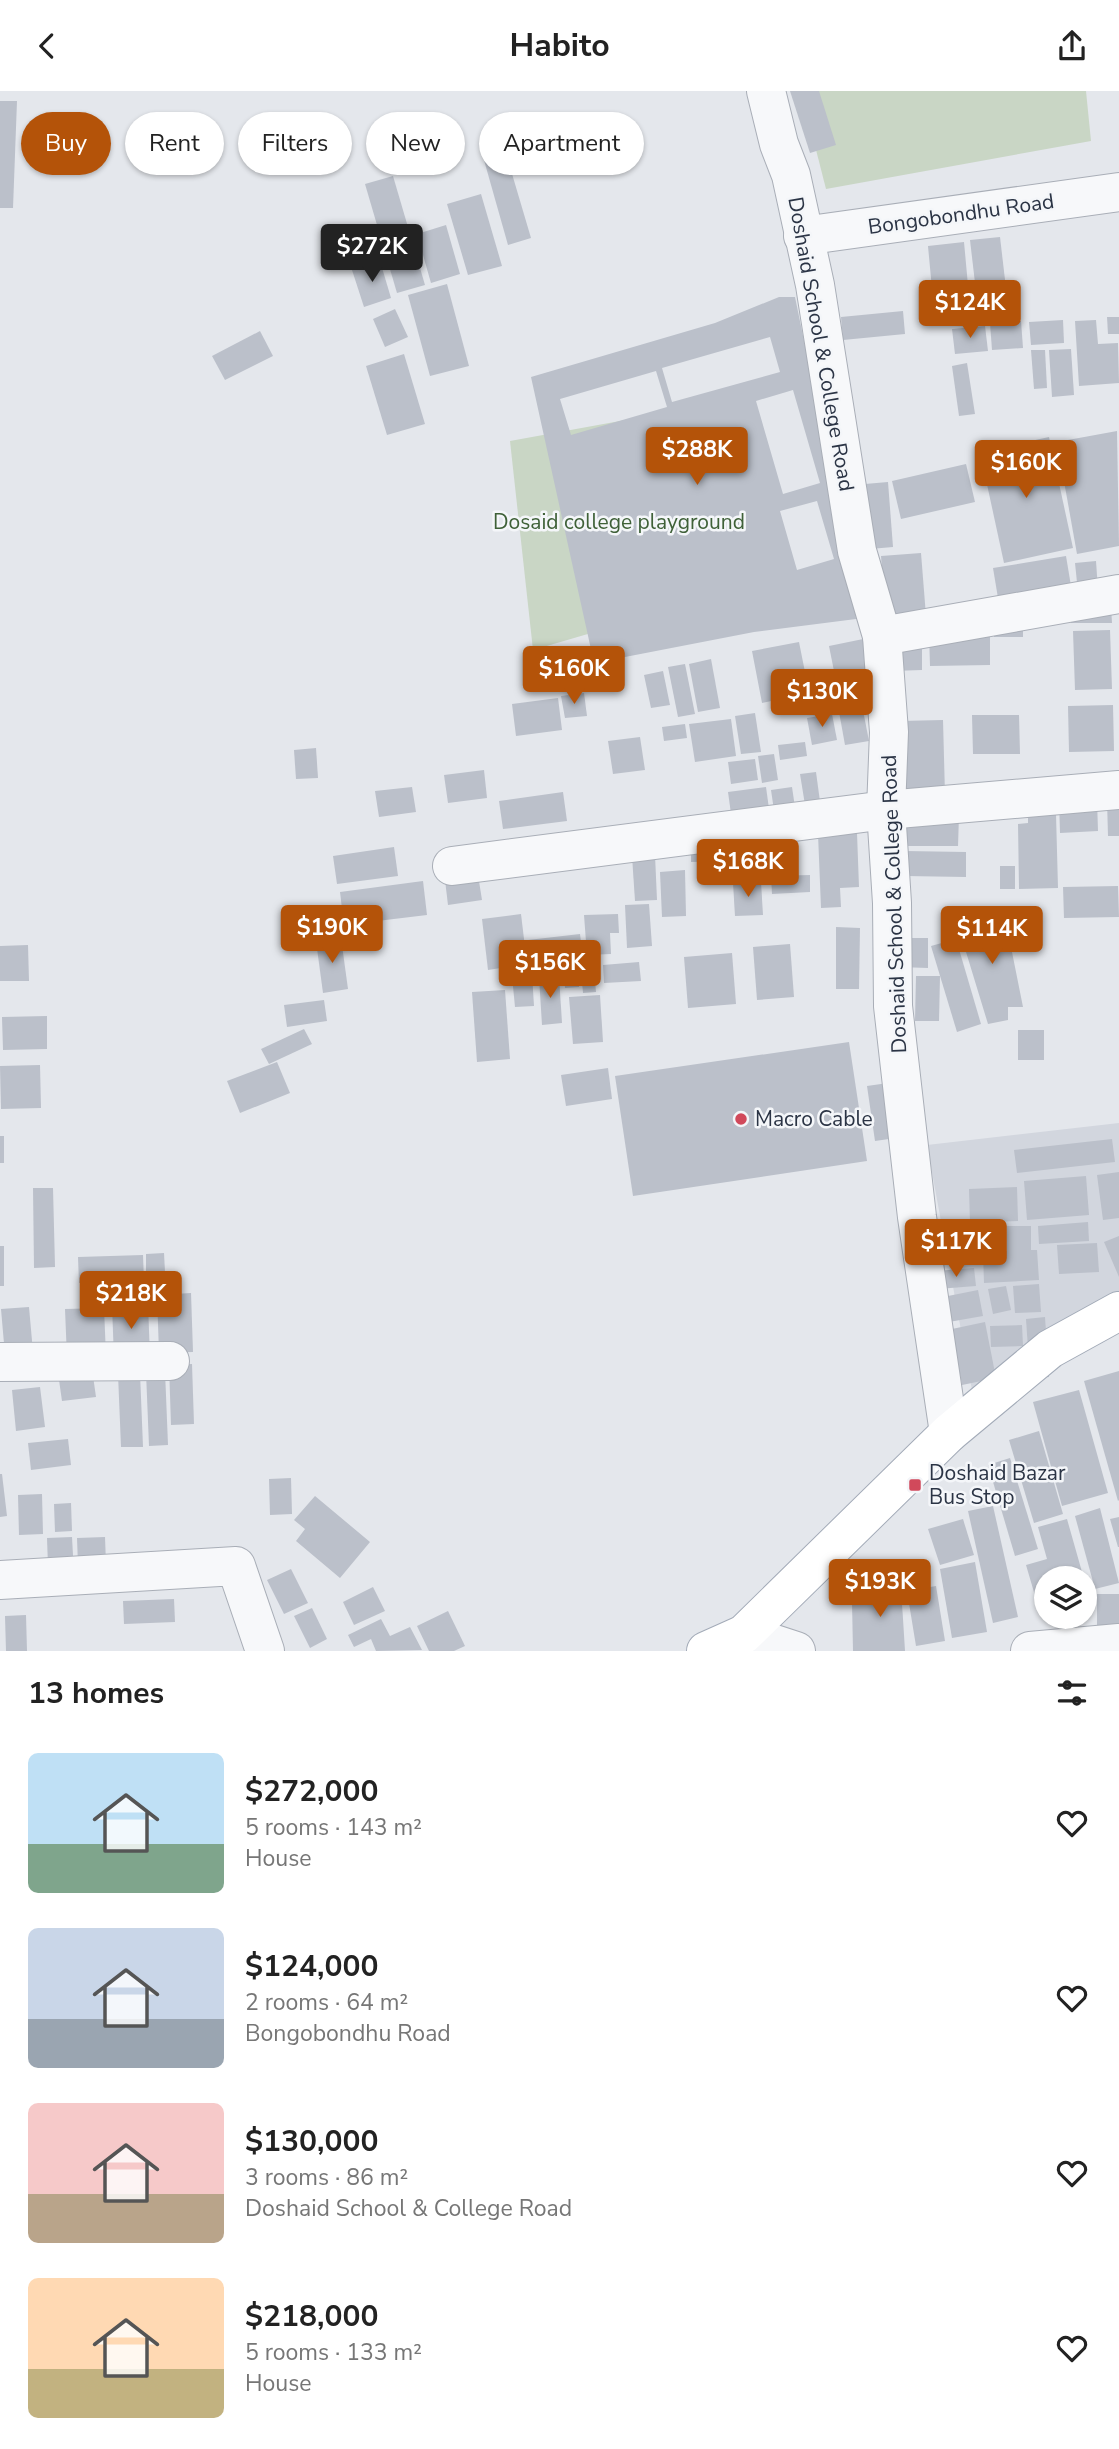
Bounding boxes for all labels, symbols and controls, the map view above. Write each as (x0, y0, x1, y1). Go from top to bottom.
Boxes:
text: Habito (509, 24, 610, 67)
icon: back (28, 27, 66, 65)
icon: share (1053, 27, 1091, 65)
chip: Buy (21, 112, 111, 175)
chip: Rent (125, 112, 224, 175)
chip: Filters (238, 112, 352, 175)
chip: New (366, 112, 465, 175)
chip: Apartment (479, 112, 644, 175)
street label: Bongobondhu Road (866, 187, 1056, 241)
street label: Doshaid School & College Road (781, 194, 861, 494)
pin: $272K (323, 225, 421, 284)
text: $272K (337, 231, 407, 262)
pin: $124K (921, 281, 1019, 340)
text: $124K (935, 287, 1005, 318)
pin: $288K (648, 427, 746, 487)
text: $288K (662, 434, 732, 465)
pin: $160K (977, 441, 1075, 500)
text: $160K (991, 447, 1061, 478)
park label: Dosaid college playground (493, 508, 745, 536)
pin: $160K (525, 647, 623, 706)
text: $160K (539, 653, 609, 684)
pin: $130K (773, 669, 871, 729)
text: $130K (787, 676, 857, 707)
street label: Doshaid School & College Road (875, 754, 913, 1054)
pin: $168K (699, 839, 797, 899)
text: $168K (713, 846, 783, 877)
pin: $190K (283, 905, 381, 965)
pin: $114K (943, 907, 1041, 966)
text: $190K (297, 912, 367, 943)
text: $114K (957, 913, 1027, 944)
pin: $156K (501, 941, 599, 1000)
text: $156K (515, 947, 585, 978)
place label: Macro Cable (755, 1105, 873, 1133)
marker: Macro Cable (733, 1111, 749, 1127)
pin: $117K (907, 1219, 1005, 1279)
text: $117K (921, 1226, 991, 1257)
pin: $218K (82, 1271, 180, 1331)
text: $218K (96, 1278, 166, 1309)
place label: Doshaid Bazar Bus Stop (929, 1459, 1066, 1511)
marker: Doshaid Bazar Bus Stop (907, 1477, 923, 1493)
pin: $193K (831, 1559, 929, 1619)
text: $193K (845, 1566, 915, 1597)
map controls (1034, 1566, 1097, 1629)
button: layers (1034, 1566, 1097, 1629)
text: 13 homes (28, 1673, 164, 1714)
icon: filters (1053, 1674, 1091, 1712)
text: $272,000 (245, 1771, 378, 1812)
icon: home (84, 1781, 168, 1865)
icon: heart (1053, 1804, 1091, 1842)
text: 5 rooms · 143 m² (245, 1812, 422, 1843)
text: House (245, 1843, 312, 1874)
text: $124,000 (245, 1946, 378, 1987)
icon: home (84, 1956, 168, 2040)
icon: heart (1053, 1979, 1091, 2017)
text: 2 rooms · 64 m² (245, 1987, 408, 2018)
text: Bongobondhu Road (245, 2018, 451, 2049)
text: $130,000 (245, 2121, 378, 2162)
icon: home (84, 2131, 168, 2215)
icon: heart (1053, 2154, 1091, 2192)
text: 3 rooms · 86 m² (245, 2162, 408, 2193)
text: Doshaid School & College Road (245, 2193, 572, 2224)
text: $218,000 (245, 2296, 378, 2337)
icon: home (84, 2306, 168, 2390)
icon: heart (1053, 2329, 1091, 2367)
text: 5 rooms · 133 m² (245, 2337, 422, 2368)
text: House (245, 2368, 312, 2399)

